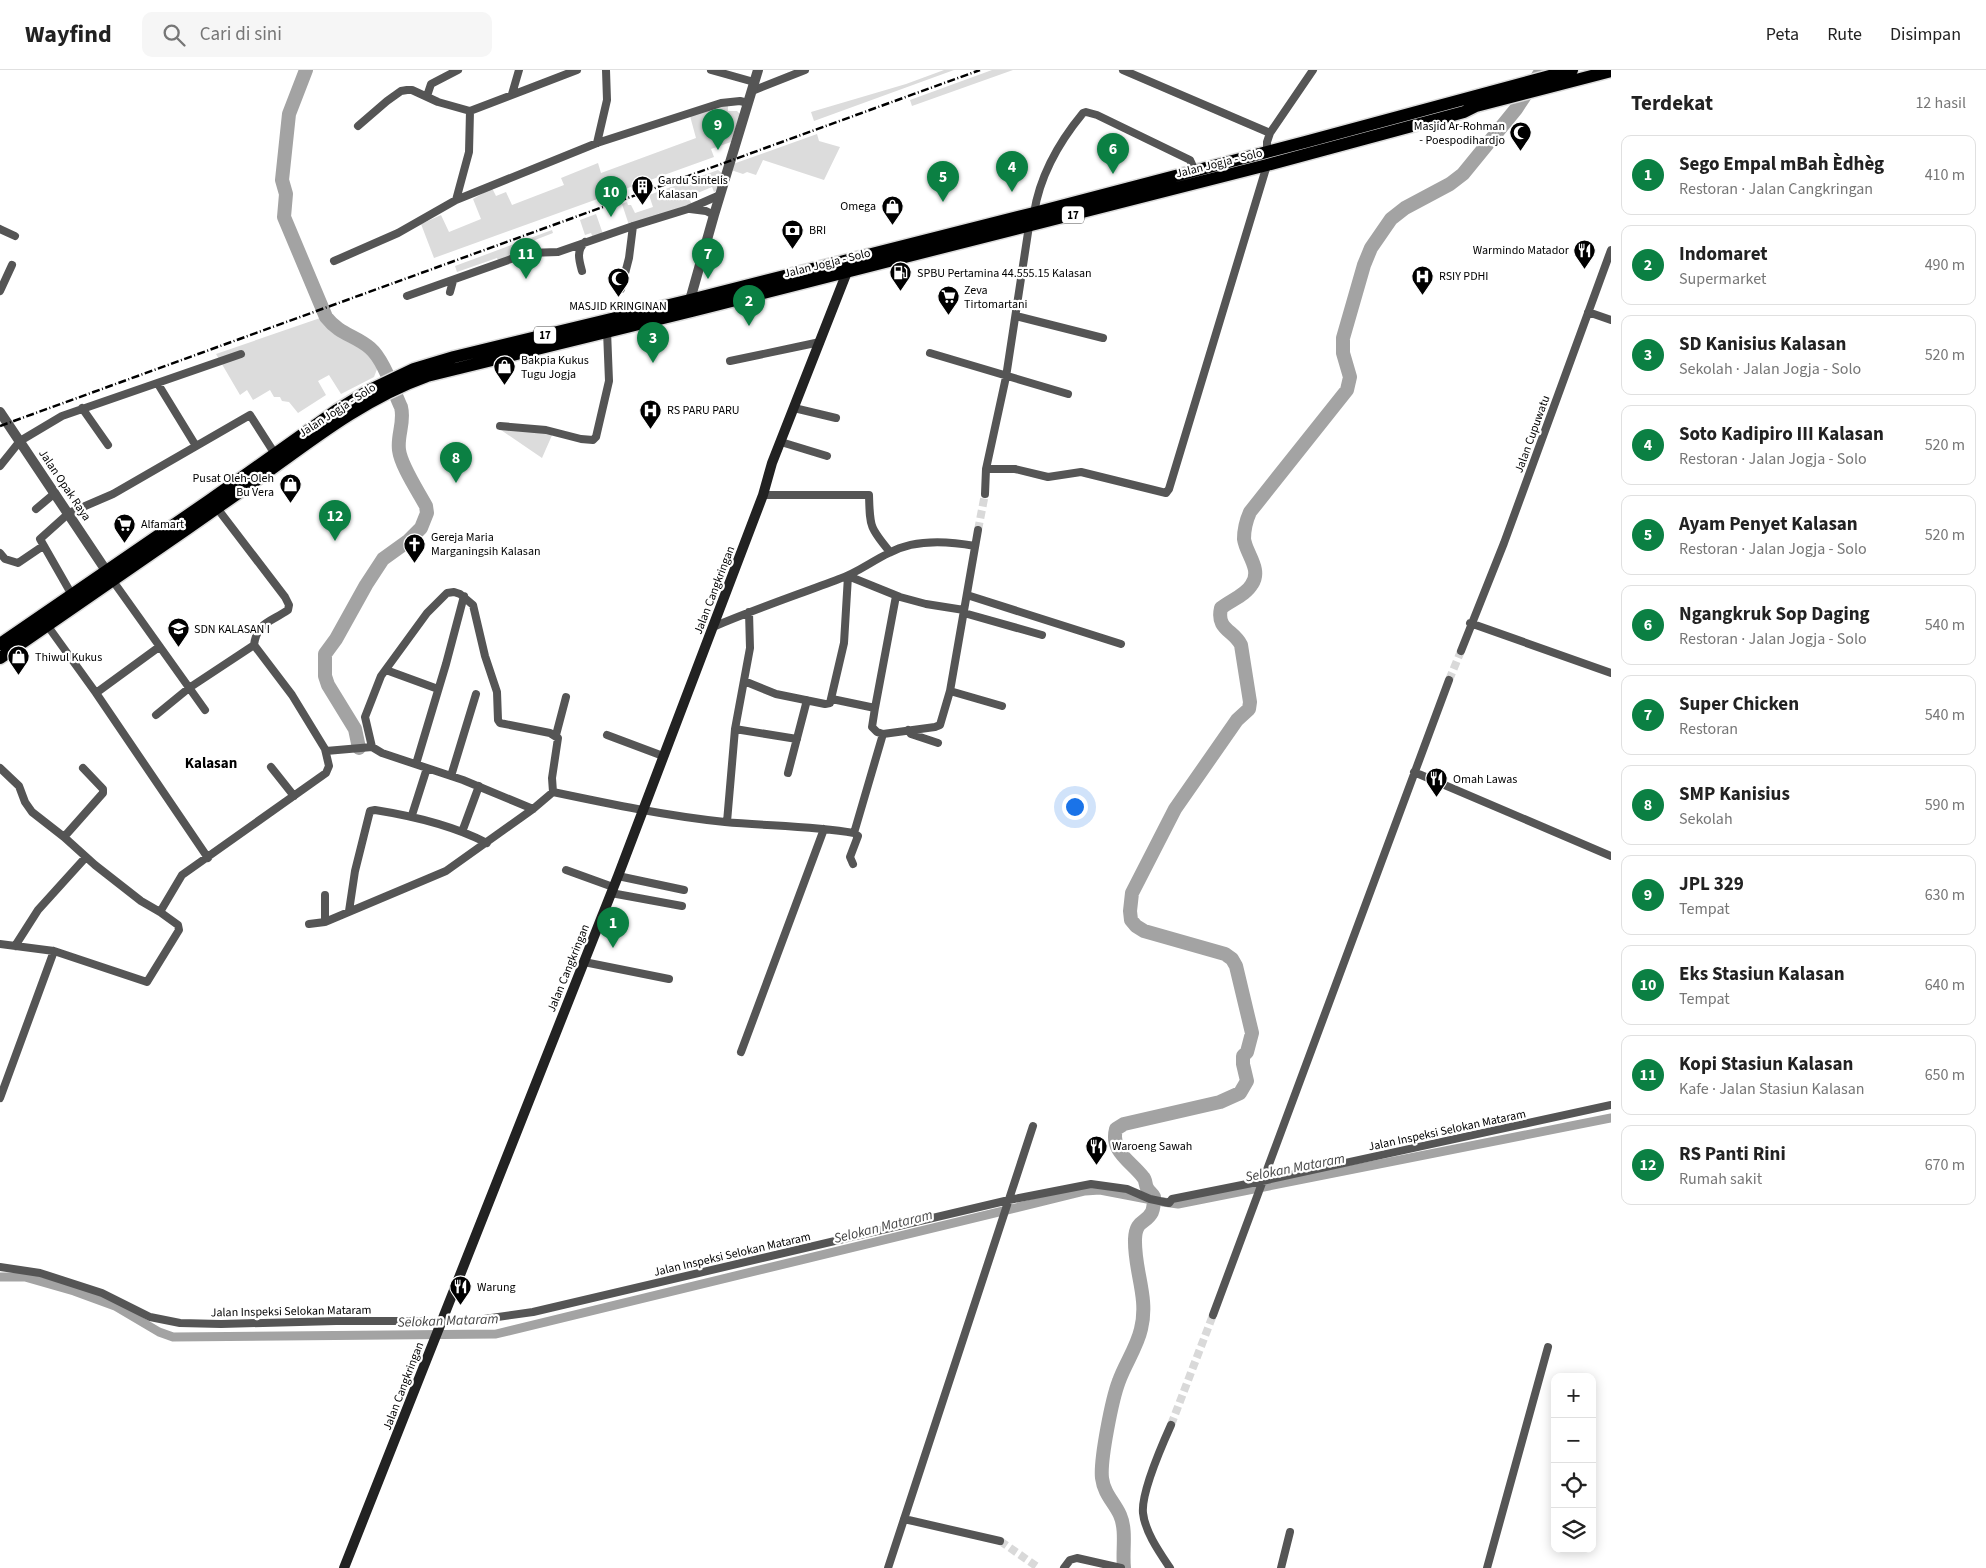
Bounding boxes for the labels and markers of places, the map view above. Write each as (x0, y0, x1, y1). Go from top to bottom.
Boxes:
pin: 9 (702, 109, 734, 150)
place label: Masjid Ar-Rohman - Poespodihardjo (1414, 118, 1505, 149)
mosque icon: Masjid Ar-Rohman - Poespodihardjo (1509, 121, 1533, 152)
pin: 6 (1097, 133, 1129, 174)
pin: 4 (996, 151, 1028, 192)
pin: 5 (927, 161, 959, 202)
place label: Gardu Sintelis Kalasan (658, 172, 728, 203)
building icon: Gardu Sintelis Kalasan (630, 175, 654, 206)
pin: 10 (595, 176, 627, 217)
shop icon: Omega (880, 194, 904, 225)
place label: Omega (840, 198, 876, 215)
bank icon: BRI (781, 218, 805, 249)
place label: BRI (809, 222, 826, 239)
pin: 11 (510, 238, 542, 279)
pin: 7 (692, 238, 724, 279)
restaurant icon: Warmindo Matador (1573, 238, 1597, 269)
place label: Warmindo Matador (1473, 242, 1570, 259)
fuel station icon: SPBU Pertamina 44.555.15 Kalasan (889, 261, 913, 292)
hospital icon: RSIY PDHI (1411, 264, 1435, 295)
place label: SPBU Pertamina 44.555.15 Kalasan (917, 265, 1092, 282)
mosque icon: MASJID KRINGINAN (606, 267, 630, 298)
place label: RSIY PDHI (1439, 268, 1489, 285)
place label: Zeva Tirtomartani (964, 282, 1028, 313)
pin: 2 (733, 285, 765, 326)
supermarket icon: Zeva Tirtomartani (936, 285, 960, 316)
place label: MASJID KRINGINAN (569, 298, 667, 315)
pin: 3 (637, 322, 669, 363)
place label: Bakpia Kukus Tugu Jogja (521, 352, 589, 383)
shop icon: Bakpia Kukus Tugu Jogja (493, 355, 517, 386)
hospital icon: RS PARU PARU (639, 398, 663, 429)
place label: RS PARU PARU (667, 402, 740, 419)
pin: 8 (440, 442, 472, 483)
place label: Pusat Oleh-Oleh Bu Vera (193, 470, 274, 501)
shop icon: Pusat Oleh-Oleh Bu Vera (278, 473, 302, 504)
pin: 12 (319, 500, 351, 541)
supermarket icon: Alfamart (113, 512, 137, 543)
place label: Alfamart (141, 516, 184, 533)
place label: Gereja Maria Marganingsih Kalasan (431, 529, 541, 560)
church icon: Gereja Maria Marganingsih Kalasan (403, 532, 427, 563)
school or university icon: SDN KALASAN I (166, 617, 190, 648)
place label: SDN KALASAN I (194, 621, 270, 638)
shop icon: Thiwul Kukus (7, 645, 31, 676)
place label: Thiwul Kukus (35, 649, 102, 666)
restaurant icon: Omah Lawas (1425, 767, 1449, 798)
place label: Omah Lawas (1453, 771, 1517, 788)
pin: 1 (597, 907, 629, 948)
restaurant icon: Waroeng Sawah (1084, 1134, 1108, 1165)
place label: Waroeng Sawah (1112, 1138, 1192, 1155)
restaurant icon: Warung (449, 1275, 473, 1306)
place label: Warung (477, 1279, 516, 1296)

